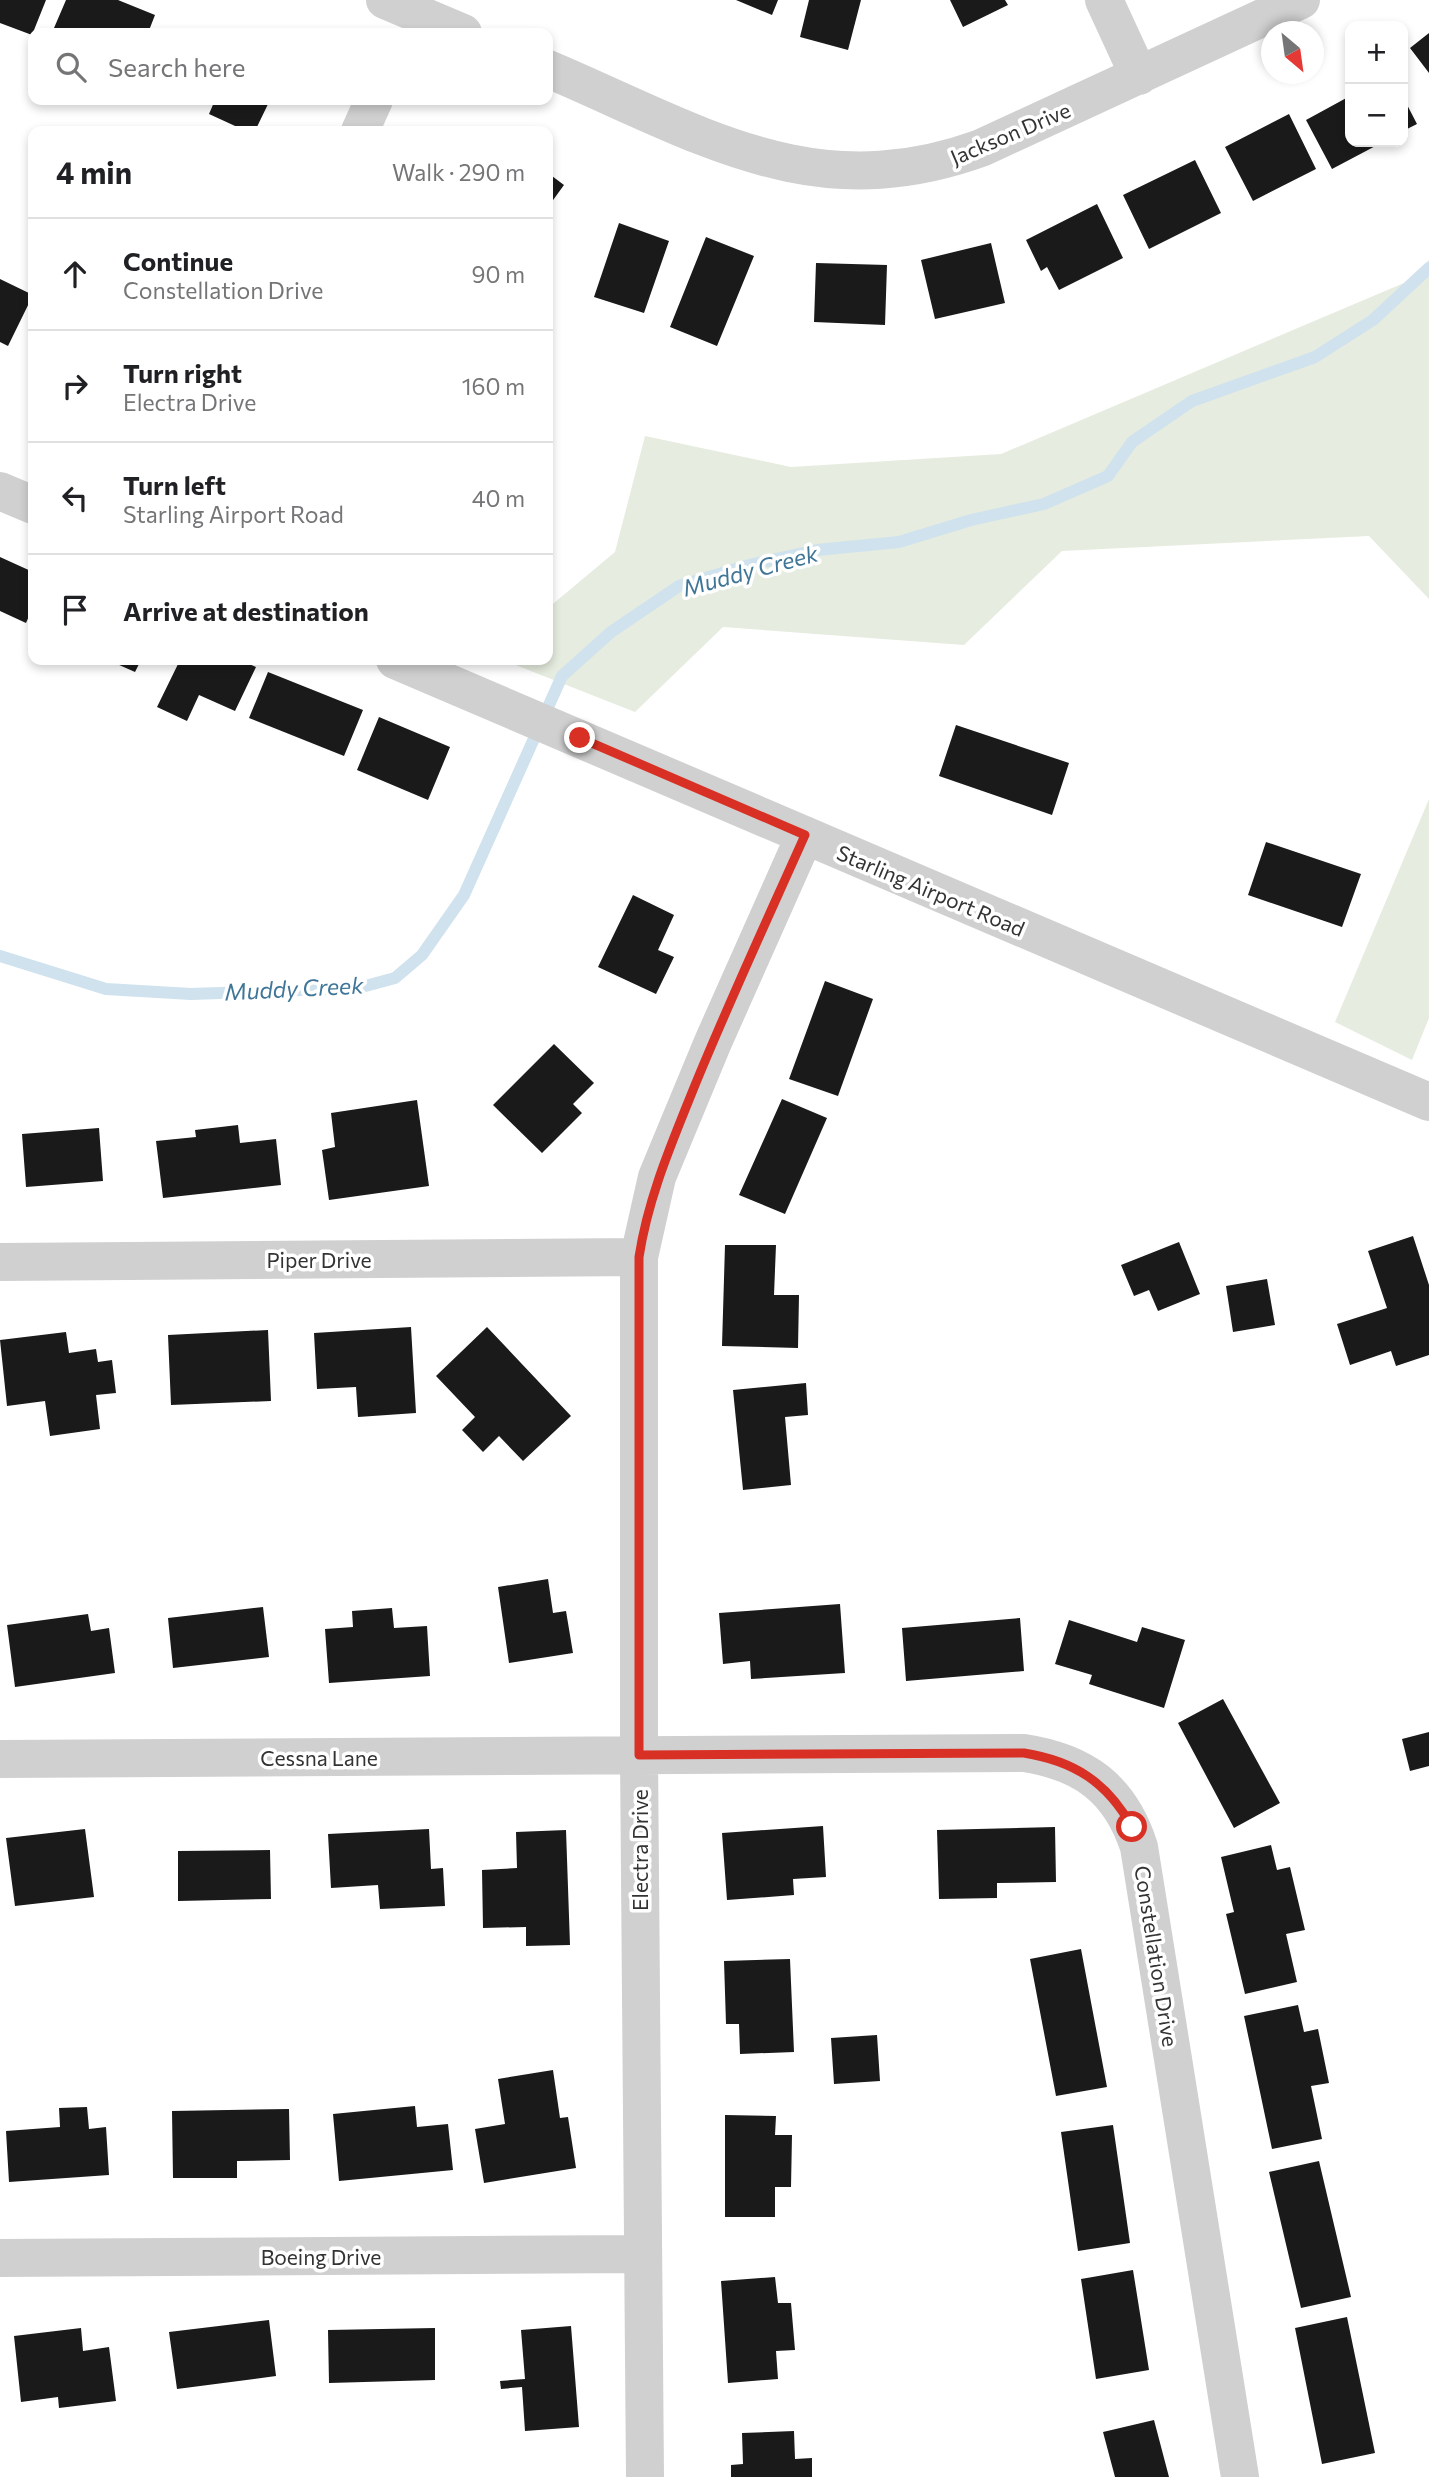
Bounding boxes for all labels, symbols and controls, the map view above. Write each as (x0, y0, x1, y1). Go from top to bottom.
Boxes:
north arrow (1261, 21, 1324, 84)
map controls (1345, 21, 1408, 147)
button: + (1345, 21, 1408, 84)
search box (28, 28, 553, 105)
icon: search (52, 48, 90, 86)
text: Search here (108, 51, 246, 82)
button: − (1345, 84, 1408, 147)
street label: Jackson Drive (946, 97, 1074, 169)
text: 4 min (56, 153, 132, 190)
text: Walk · 290 m (392, 158, 525, 186)
text: Continue (123, 245, 233, 276)
icon: ahead (56, 255, 94, 293)
text: 90 m (472, 260, 525, 288)
text: Constellation Drive (123, 276, 323, 304)
text: Turn right (123, 357, 242, 388)
icon: right (56, 367, 94, 405)
text: 160 m (462, 372, 525, 400)
text: Electra Drive (123, 388, 256, 416)
text: Turn left (123, 469, 226, 500)
icon: left (56, 479, 94, 517)
text: 40 m (472, 484, 525, 512)
text: Starling Airport Road (123, 500, 344, 528)
water label: Muddy Creek (679, 538, 821, 602)
icon: arrive (56, 591, 94, 629)
text: Arrive at destination (123, 595, 369, 626)
route end (564, 722, 595, 753)
street label: Starling Airport Road (833, 839, 1029, 941)
water label: Muddy Creek (224, 970, 365, 1006)
street label: Piper Drive (266, 1247, 372, 1272)
street label: Cessna Lane (260, 1745, 378, 1770)
street label: Electra Drive (627, 1789, 652, 1911)
route start (1116, 1811, 1147, 1842)
street label: Constellation Drive (1130, 1864, 1184, 2048)
street label: Boeing Drive (261, 2244, 381, 2269)

